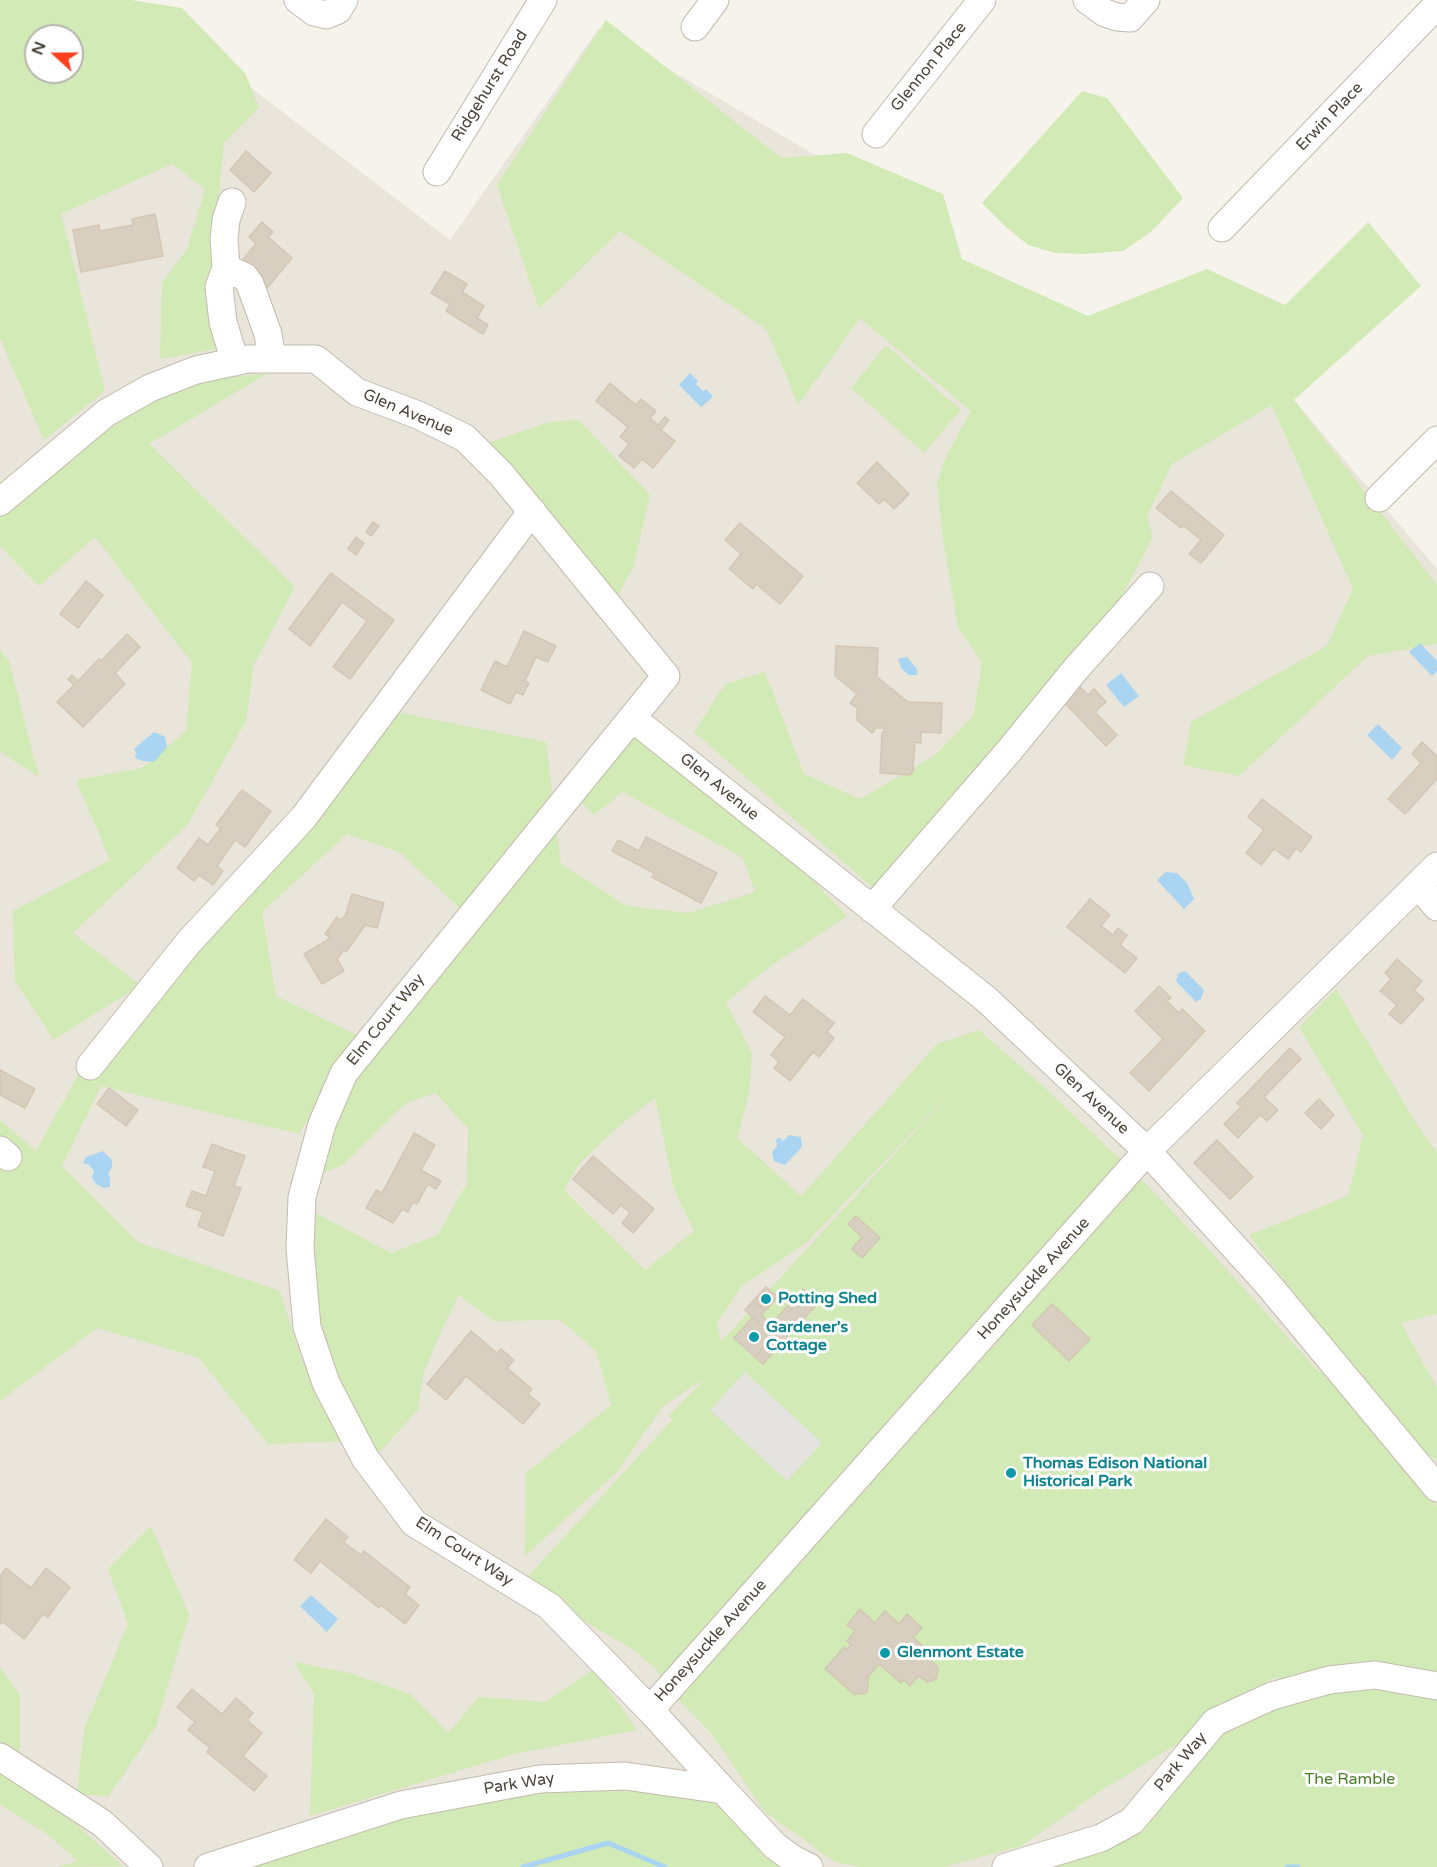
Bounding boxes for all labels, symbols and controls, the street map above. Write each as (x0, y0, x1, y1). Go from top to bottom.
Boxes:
street label: Glennon Place (887, 18, 971, 116)
north arrow (24, 24, 84, 84)
street label: Ridgehurst Road (448, 27, 532, 145)
text: N (27, 39, 51, 58)
street label: Erwin Place (1293, 79, 1367, 155)
street label: Glen Avenue (360, 385, 456, 441)
street label: Glen Avenue (676, 749, 762, 825)
street label: Elm Court Way (343, 970, 429, 1070)
street label: Glen Avenue (1049, 1059, 1133, 1139)
street label: Honeysuckle Avenue (974, 1214, 1094, 1344)
place label: Potting Shed (778, 1289, 877, 1309)
marker: Potting Shed (759, 1292, 773, 1306)
place label: Gardener's Cottage (766, 1318, 848, 1356)
marker: Gardener's Cottage (747, 1330, 761, 1344)
place label: Thomas Edison National Historical Park (1023, 1454, 1207, 1492)
marker: Thomas Edison National Historical Park (1004, 1466, 1018, 1480)
street label: Elm Court Way (411, 1513, 517, 1591)
street label: Honeysuckle Avenue (651, 1576, 771, 1706)
place label: Glenmont Estate (897, 1643, 1024, 1663)
marker: Glenmont Estate (878, 1646, 892, 1660)
street label: Park Way (1151, 1729, 1211, 1795)
street label: Park Way (482, 1769, 556, 1799)
park label: The Ramble (1305, 1770, 1395, 1790)

